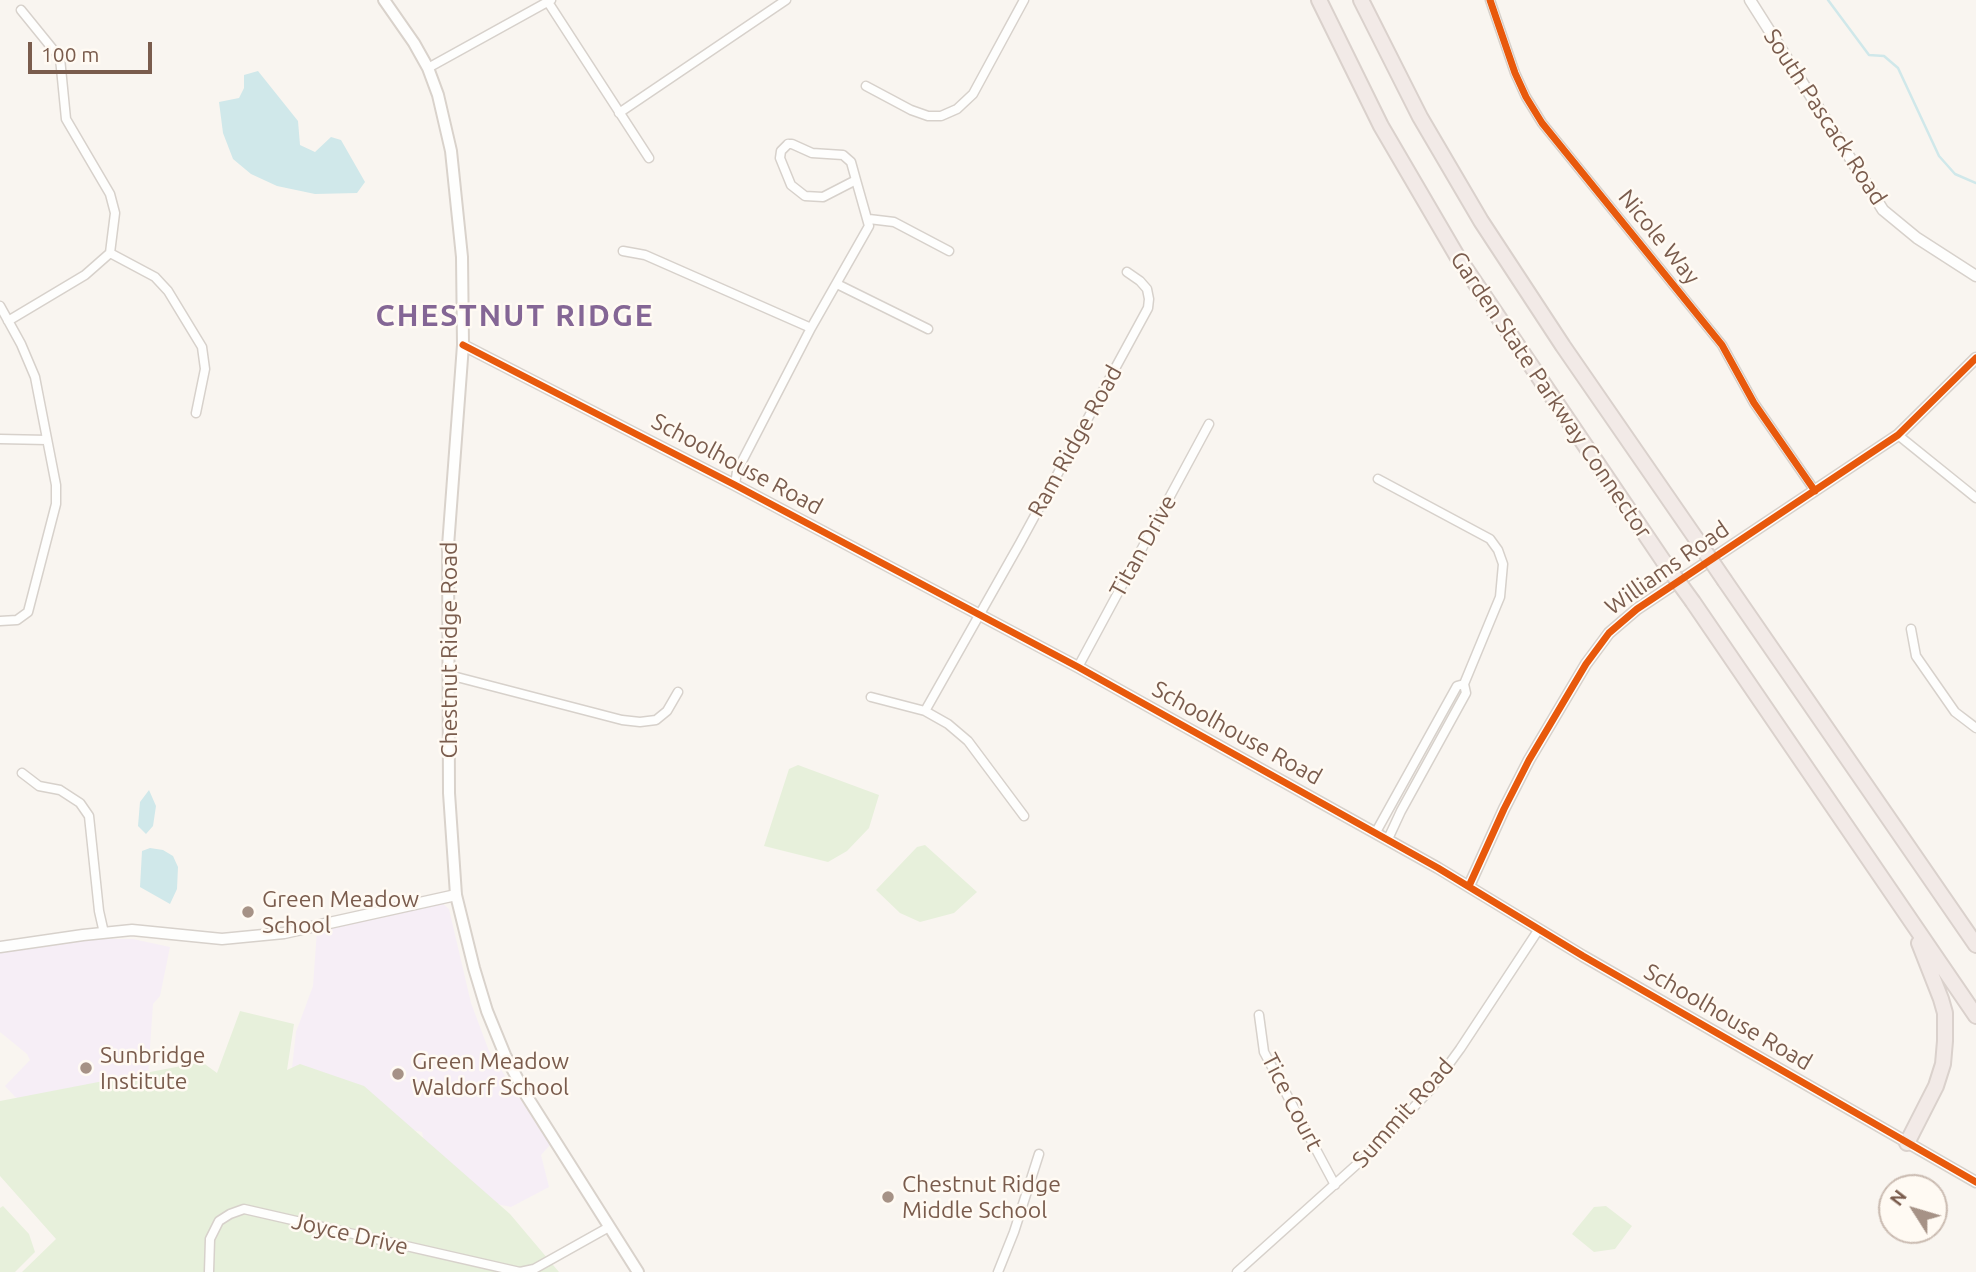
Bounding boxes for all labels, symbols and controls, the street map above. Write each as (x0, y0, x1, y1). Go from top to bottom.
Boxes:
street label: South Pascack Road (1758, 24, 1892, 210)
scale bar (32, 28, 156, 72)
text: 100 m (41, 42, 99, 66)
street label: Nicole Way (1612, 184, 1706, 290)
street label: Garden State Parkway Connector (1444, 246, 1658, 544)
district label: CHESTNUT RIDGE (377, 298, 653, 334)
street label: Ram Ridge Road (1022, 360, 1128, 522)
street label: Schoolhouse Road (647, 407, 827, 521)
street label: Titan Drive (1104, 490, 1182, 602)
street label: Williams Road (1600, 515, 1734, 621)
street label: Chestnut Ridge Road (435, 541, 463, 759)
street label: Schoolhouse Road (1147, 675, 1327, 791)
place label: Green Meadow School (262, 885, 419, 939)
marker: Green Meadow School (240, 904, 256, 920)
street label: Schoolhouse Road (1639, 958, 1817, 1076)
place label: Sunbridge Institute (100, 1041, 205, 1095)
place label: Green Meadow Waldorf School (412, 1047, 569, 1101)
street label: Tice Court (1256, 1049, 1328, 1155)
street label: Summit Road (1347, 1053, 1459, 1173)
marker: Sunbridge Institute (78, 1060, 94, 1076)
marker: Green Meadow Waldorf School (390, 1066, 406, 1082)
place label: Chestnut Ridge Middle School (902, 1170, 1061, 1224)
north arrow (1878, 1174, 1948, 1244)
text: N (1885, 1185, 1911, 1210)
marker: Chestnut Ridge Middle School (880, 1189, 896, 1205)
street label: Joyce Drive (289, 1207, 411, 1261)

